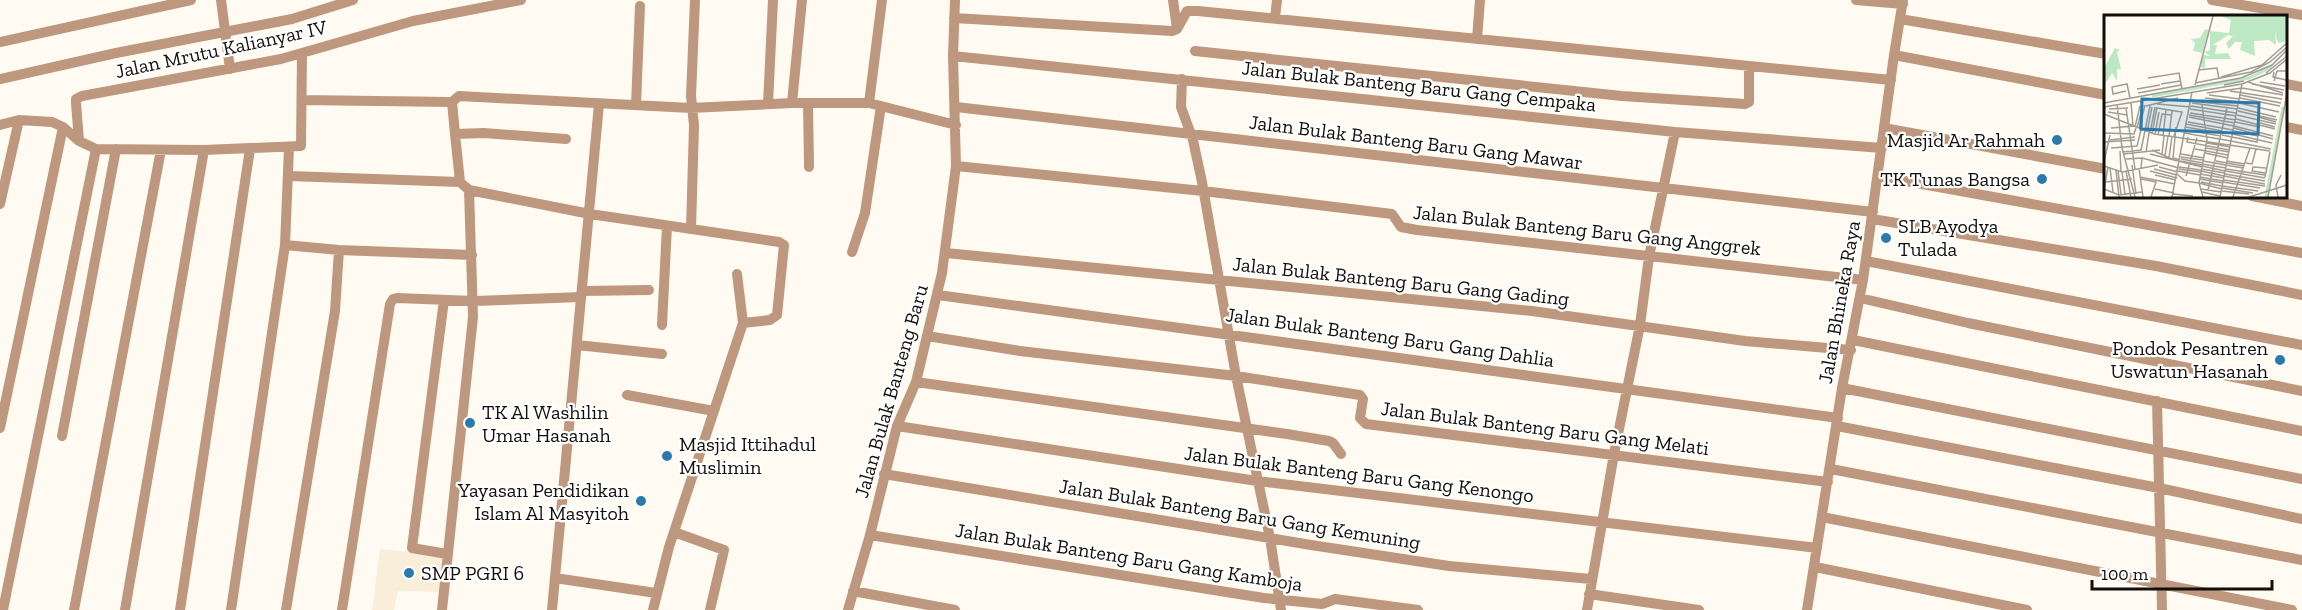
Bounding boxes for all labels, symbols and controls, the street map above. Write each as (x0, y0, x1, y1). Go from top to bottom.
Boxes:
street label: Jalan Mrutu Kalianyar IV (113, 15, 329, 83)
inset map (2104, 15, 2287, 198)
street label: Jalan Bulak Banteng Baru Gang Cempaka (1241, 55, 1598, 117)
street label: Jalan Bulak Banteng Baru Gang Mawar (1248, 110, 1584, 174)
place label: Masjid Ar Rahmah (1887, 128, 2046, 152)
marker: Masjid Ar Rahmah (2050, 133, 2064, 147)
place label: TK Tunas Bangsa (1880, 167, 2030, 191)
marker: TK Tunas Bangsa (2035, 172, 2049, 186)
street label: Jalan Bulak Banteng Baru Gang Anggrek (1412, 200, 1763, 260)
place label: SLB Ayodya Tulada (1898, 214, 1999, 261)
street label: Jalan Bhineka Raya (1813, 218, 1865, 385)
marker: SLB Ayodya Tulada (1879, 231, 1893, 245)
street label: Jalan Bulak Banteng Baru Gang Gading (1232, 251, 1570, 311)
street label: Jalan Bulak Banteng Baru (849, 282, 933, 500)
street label: Jalan Bulak Banteng Baru Gang Dahlia (1224, 302, 1556, 372)
place label: Pondok Pesantren Uswatun Hasanah (2111, 336, 2269, 383)
marker: Pondok Pesantren Uswatun Hasanah (2273, 353, 2287, 367)
street label: Jalan Bulak Banteng Baru Gang Melati (1380, 396, 1711, 460)
place label: TK Al Washilin Umar Hasanah (482, 400, 612, 447)
marker: TK Al Washilin Umar Hasanah (463, 416, 477, 430)
place label: Masjid Ittihadul Muslimin (679, 432, 816, 479)
street label: Jalan Bulak Banteng Baru Gang Kenongo (1183, 441, 1535, 507)
marker: Masjid Ittihadul Muslimin (660, 449, 674, 463)
street label: Jalan Bulak Banteng Baru Gang Kemuning (1058, 474, 1422, 554)
place label: Yayasan Pendidikan Islam Al Masyitoh (457, 478, 630, 525)
marker: Yayasan Pendidikan Islam Al Masyitoh (634, 494, 648, 508)
street label: Jalan Bulak Banteng Baru Gang Kamboja (954, 518, 1305, 596)
scale bar (2092, 553, 2272, 591)
place label: SMP PGRI 6 (421, 561, 524, 585)
text: 100 m (2101, 563, 2149, 585)
marker: SMP PGRI 6 (402, 566, 416, 580)

